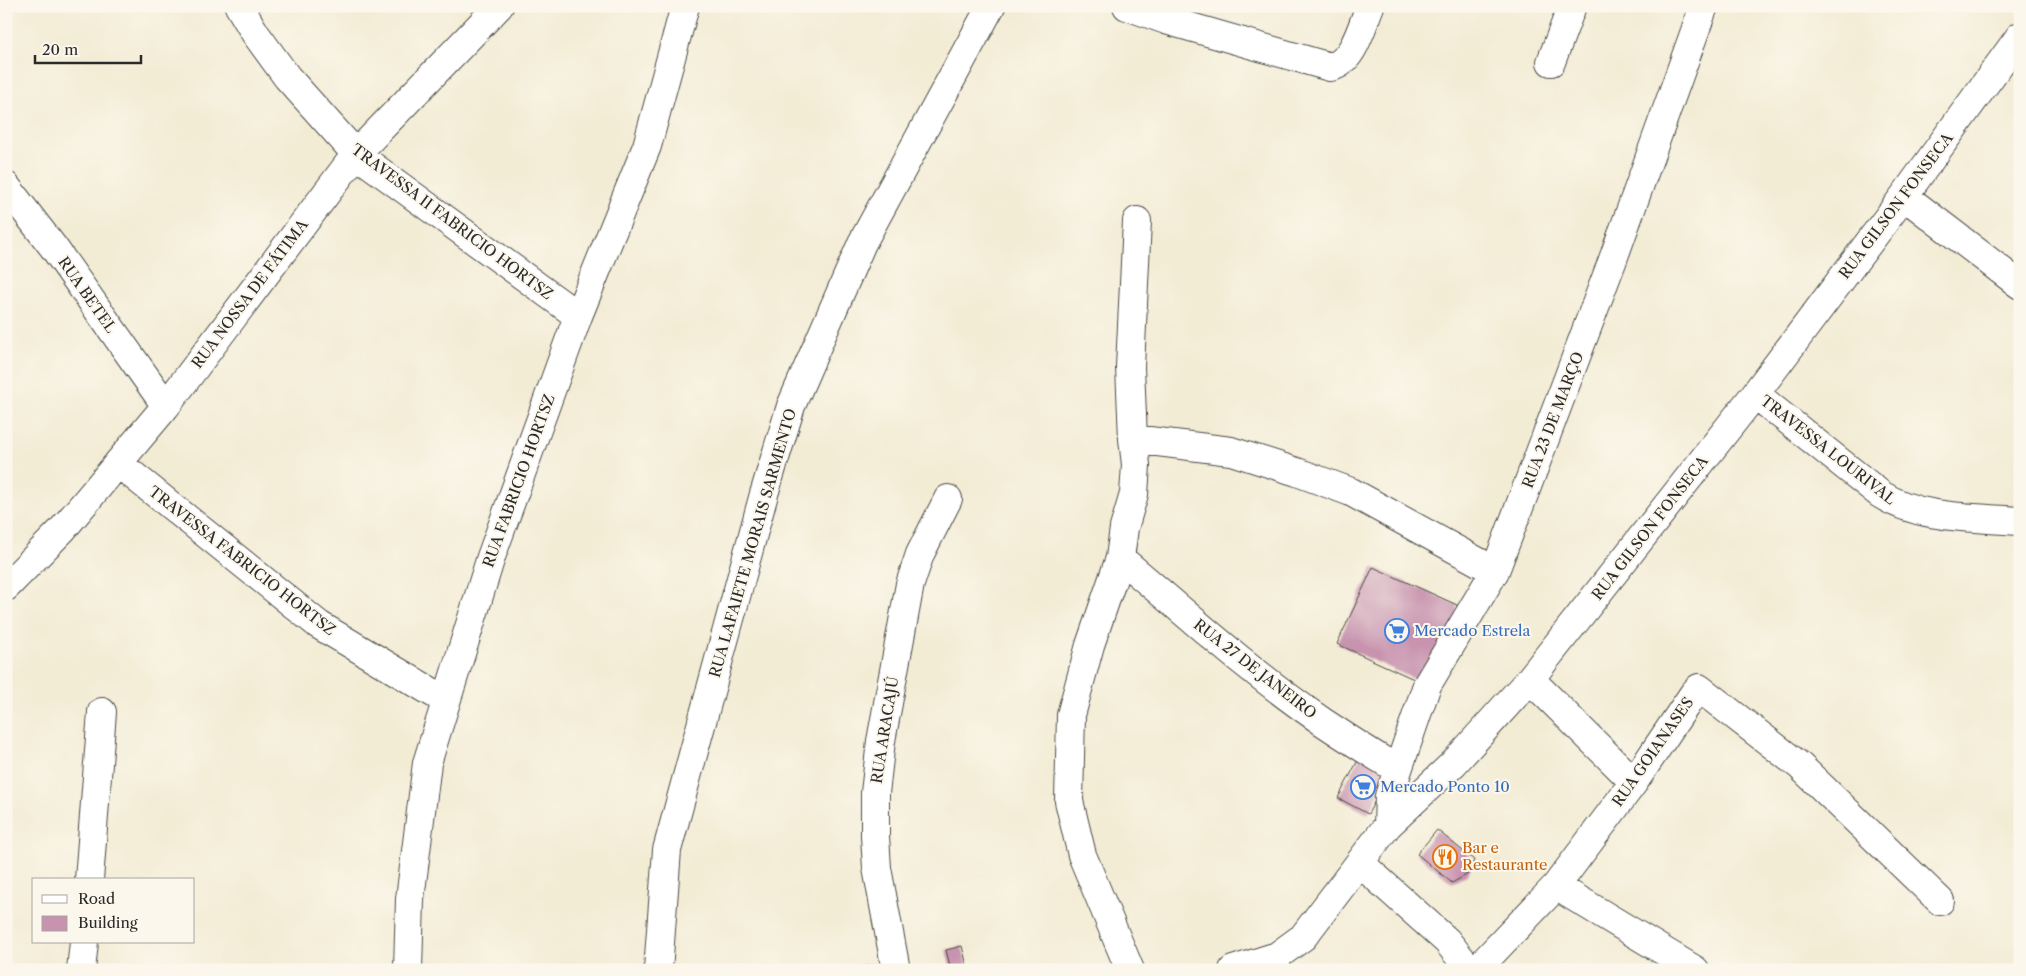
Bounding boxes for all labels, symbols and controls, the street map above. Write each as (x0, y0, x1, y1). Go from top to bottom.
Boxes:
scale bar (35, 32, 141, 64)
text: 20 m (42, 40, 78, 59)
street label: RUA GILSON FONSECA (1834, 128, 1957, 283)
street label: TRAVESSA II FABRICIO HORTSZ (348, 140, 557, 304)
street label: RUA NOSSA DE FÁTIMA (187, 215, 312, 372)
street label: RUA BETEL (54, 253, 121, 337)
street label: RUA 23 DE MARÇO (1518, 349, 1587, 491)
street label: TRAVESSA LOURIVAL (1757, 391, 1900, 508)
street label: RUA FABRICIO HORTSZ (478, 392, 559, 570)
street label: RUA LAFAIETE MORAIS SARMENTO (705, 406, 800, 680)
street label: RUA GILSON FONSECA (1587, 451, 1712, 604)
street label: TRAVESSA FABRICIO HORTSZ (145, 482, 340, 640)
street label: RUA 27 DE JANEIRO (1190, 615, 1321, 723)
supermarket icon: Mercado Estrela (1384, 618, 1410, 644)
place label: Mercado Estrela (1414, 621, 1531, 640)
street label: RUA ARACAJÚ (867, 675, 902, 785)
street label: RUA GOIANASES (1608, 693, 1697, 810)
supermarket icon: Mercado Ponto 10 (1350, 774, 1376, 800)
place label: Mercado Ponto 10 (1380, 777, 1510, 796)
place label: Bar e Restaurante (1462, 838, 1547, 874)
restaurant icon: Bar e Restaurante (1432, 844, 1458, 870)
legend (32, 878, 195, 944)
text: Road (78, 889, 115, 908)
text: Building (78, 913, 138, 932)

